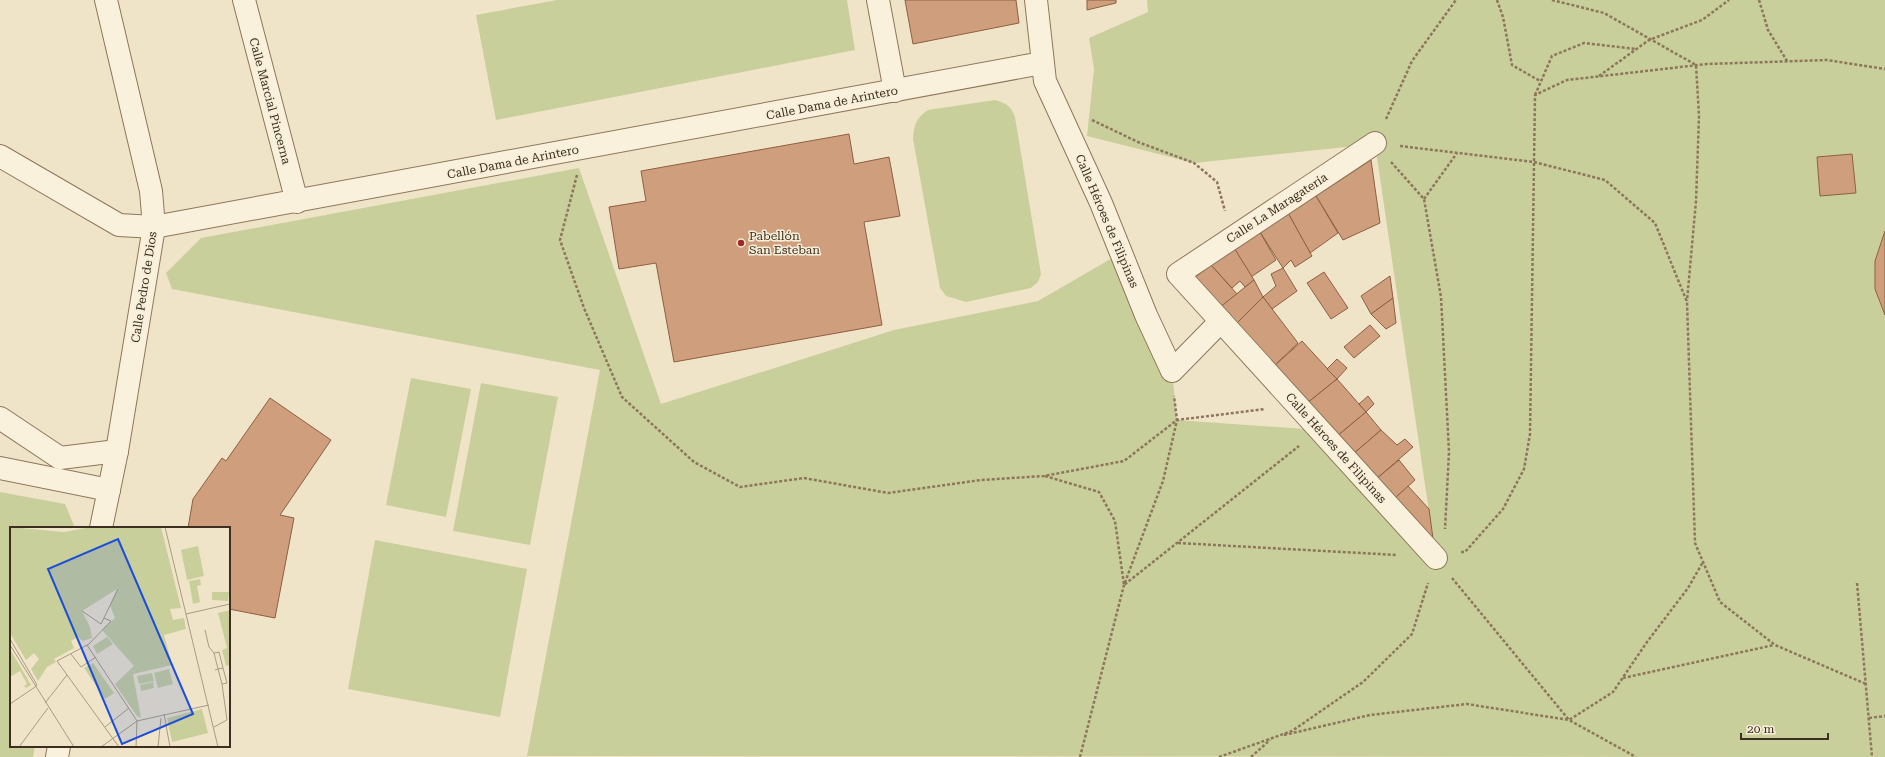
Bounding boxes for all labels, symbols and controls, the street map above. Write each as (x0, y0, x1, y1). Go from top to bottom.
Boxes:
street label: Calle Marcial Pincerna (246, 36, 294, 166)
street label: Calle Dama de Arintero (765, 83, 899, 123)
street label: Calle Dama de Arintero (446, 142, 580, 182)
street label: Calle Héroes de Filipinas (1072, 152, 1142, 290)
street label: Calle La Maragatería (1224, 170, 1331, 246)
place label: Pabellón San Esteban (749, 229, 820, 257)
street label: Calle Pedro de Dios (128, 230, 160, 344)
marker: Pabellón San Esteban (736, 238, 746, 248)
street label: Calle Héroes de Filipinas (1283, 390, 1389, 506)
inset map (10, 527, 230, 747)
scale bar (1741, 715, 1828, 741)
text: 20 m (1747, 722, 1774, 736)

